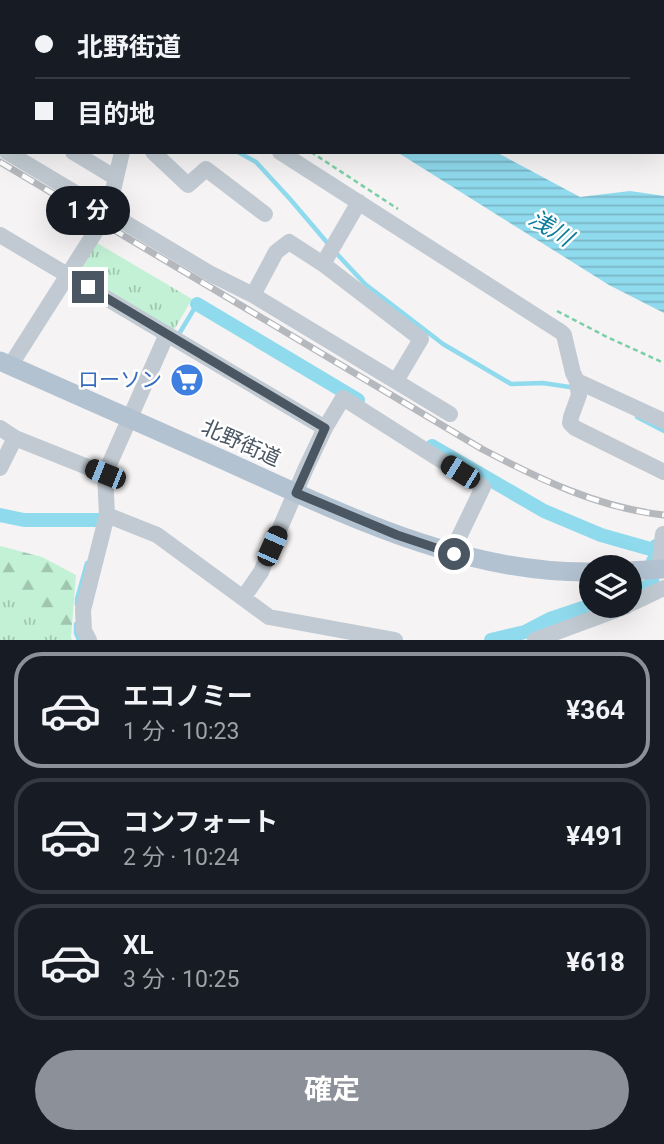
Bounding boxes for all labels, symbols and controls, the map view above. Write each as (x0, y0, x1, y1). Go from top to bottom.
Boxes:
text: 北野街道 (77, 32, 181, 62)
text: 目的地 (77, 99, 155, 129)
callout: 1 分 (46, 186, 130, 234)
text: 1 分 (67, 197, 109, 224)
water label: 浅川 (524, 205, 580, 254)
route end (72, 271, 104, 303)
supermarket icon: ローソン (168, 361, 206, 399)
place label: ローソン (78, 368, 162, 392)
street label: 北野街道 (198, 415, 284, 471)
car (437, 452, 484, 492)
car (82, 456, 129, 492)
car (254, 523, 291, 569)
route start (438, 538, 470, 570)
map controls (579, 555, 642, 618)
button: layers (579, 555, 642, 618)
icon: car (39, 679, 102, 742)
text: エコノミー (123, 681, 253, 711)
text: ¥364 (566, 695, 625, 725)
text: 1 分 · 10:23 (123, 718, 239, 745)
icon: car (39, 805, 102, 868)
text: コンフォート (123, 807, 278, 837)
text: ¥491 (566, 821, 625, 851)
text: 2 分 · 10:24 (123, 844, 239, 871)
text: XL (123, 930, 154, 960)
icon: car (39, 931, 102, 994)
text: ¥618 (566, 947, 625, 977)
text: 3 分 · 10:25 (123, 966, 239, 993)
button: 確定 (35, 1050, 629, 1130)

